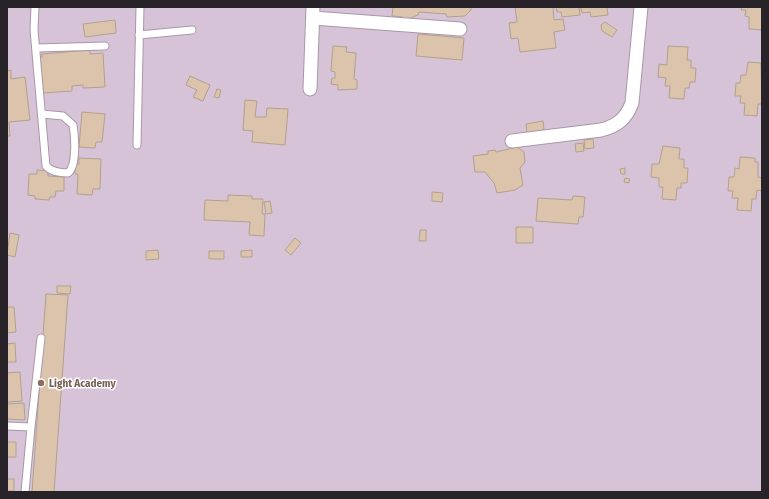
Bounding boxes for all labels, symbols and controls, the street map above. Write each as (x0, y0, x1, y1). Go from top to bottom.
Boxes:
place label: Light Academy (49, 377, 116, 390)
marker: Light Academy (36, 378, 46, 388)

